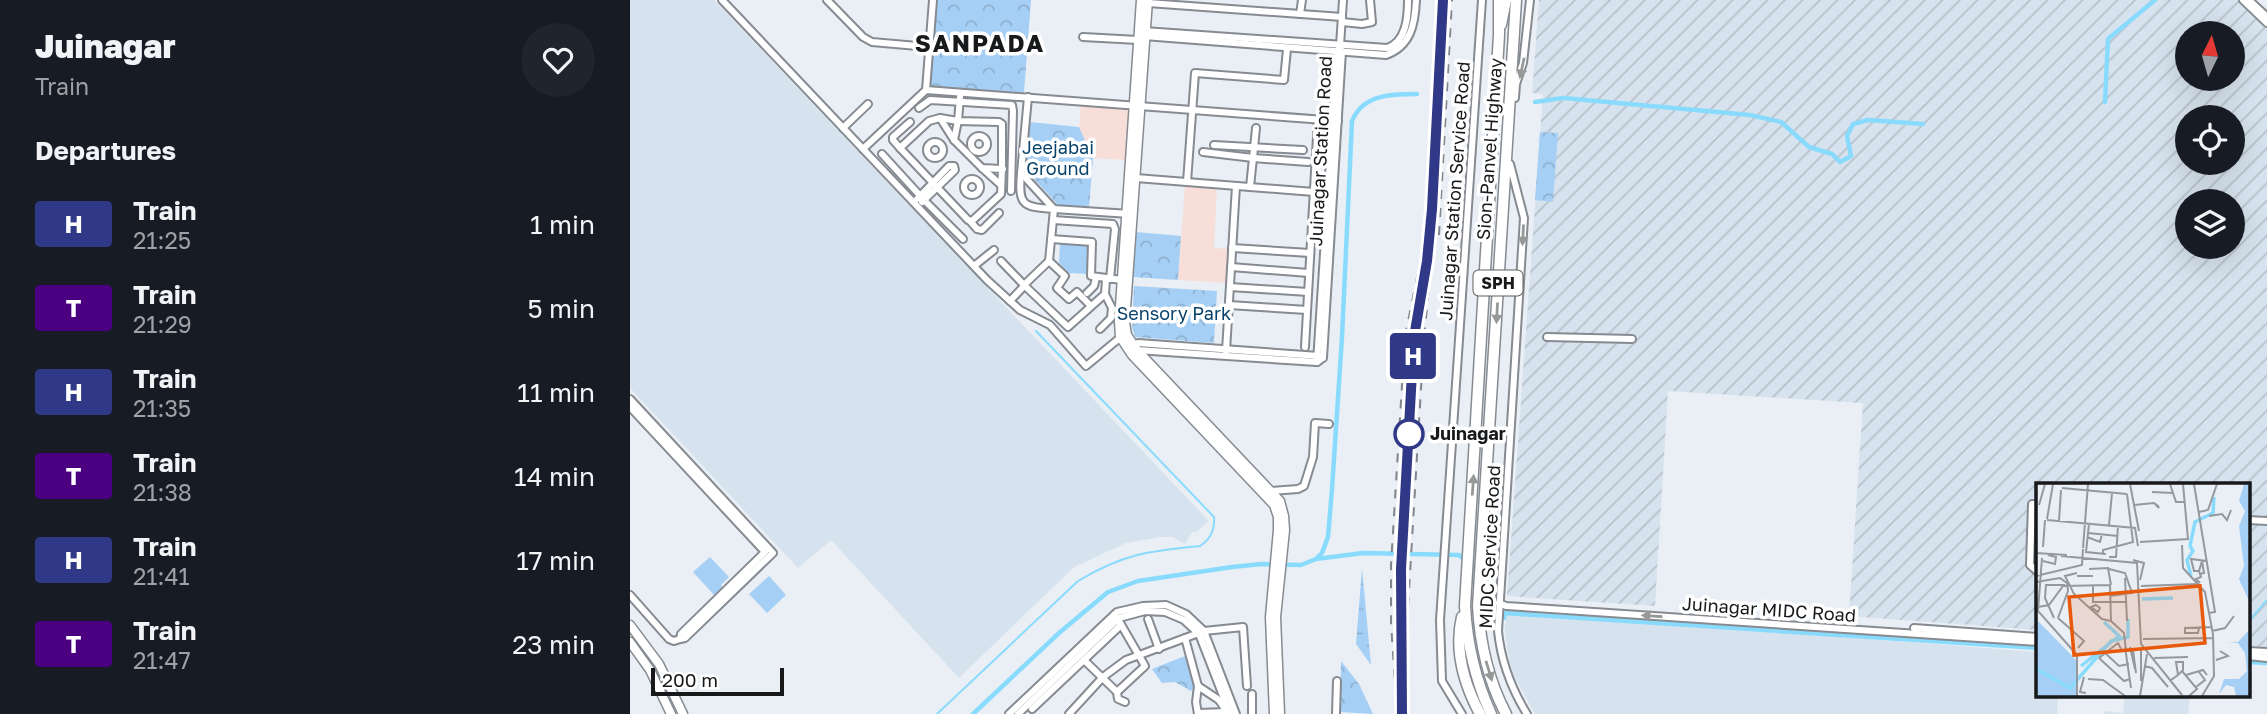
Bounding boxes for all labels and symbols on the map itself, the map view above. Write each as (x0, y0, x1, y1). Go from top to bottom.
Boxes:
north arrow (2175, 21, 2245, 91)
district label: SANPADA (915, 28, 1045, 57)
street label: Juinagar Station Road (1304, 55, 1336, 247)
street label: Sion-Panvel Highway (1472, 57, 1506, 241)
one-way arrow (1516, 57, 1527, 79)
street label: Juinagar Station Service Road (1434, 61, 1474, 321)
park label: Jeejabai Ground (1022, 136, 1094, 179)
one-way arrow (1518, 224, 1529, 246)
road number: SPH (1474, 270, 1522, 296)
park label: Sensory Park (1117, 302, 1231, 324)
one-way arrow (1491, 302, 1502, 324)
line badge: H (1390, 333, 1436, 379)
marker: Juinagar (1394, 419, 1424, 449)
place label: Juinagar (1430, 422, 1506, 444)
street label: MIDC Service Road (1474, 465, 1504, 629)
one-way arrow (1467, 474, 1478, 496)
inset map (2036, 483, 2249, 696)
street label: Juinagar MIDC Road (1681, 592, 1857, 626)
one-way arrow (1641, 610, 1663, 621)
one-way arrow (1484, 660, 1494, 681)
scale bar (651, 665, 784, 697)

